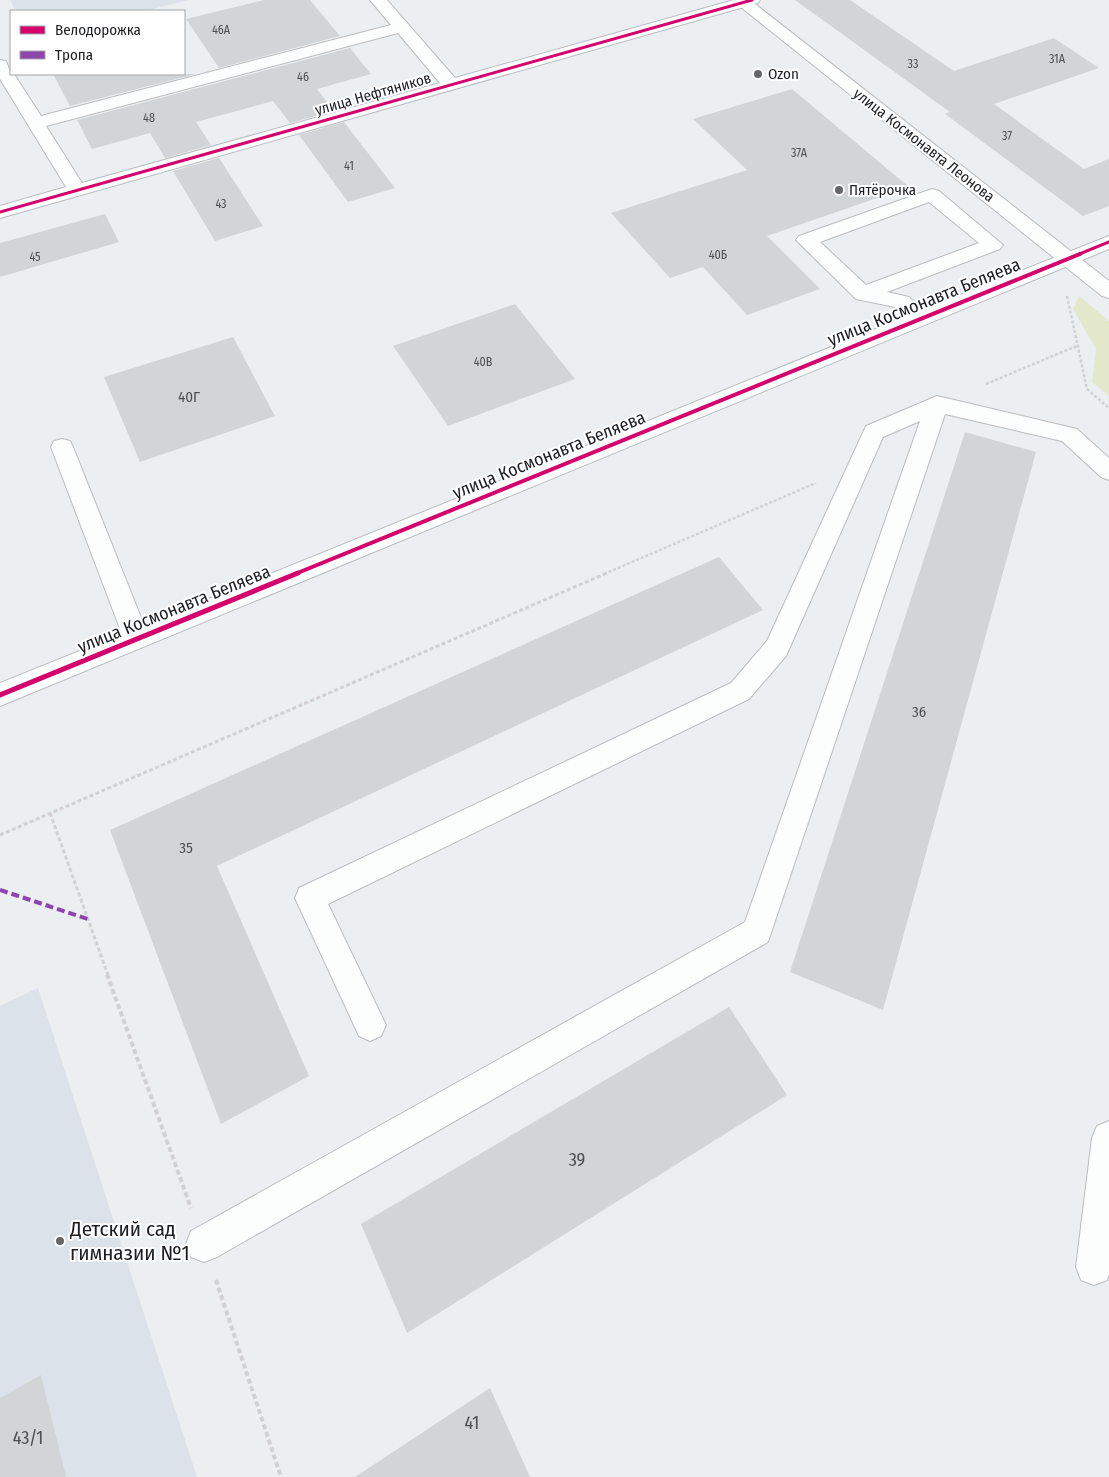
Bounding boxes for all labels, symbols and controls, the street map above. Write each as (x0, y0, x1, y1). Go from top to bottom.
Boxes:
legend (10, 10, 185, 75)
text: Велодорожка (55, 21, 141, 39)
house number: 46А (212, 23, 231, 37)
text: Тропа (55, 46, 93, 64)
house number: 31А (1049, 52, 1066, 66)
house number: 33 (908, 57, 918, 71)
place label: Ozon (768, 65, 799, 83)
marker: Ozon (752, 68, 764, 80)
street label: улица Нефтяников (313, 69, 433, 119)
house number: 46 (297, 70, 309, 84)
street label: улица Космонавта Леонова (850, 84, 998, 206)
house number: 48 (143, 111, 155, 125)
house number: 37 (1002, 129, 1012, 143)
house number: 37А (791, 146, 808, 160)
house number: 41 (344, 159, 354, 173)
place label: Пятёрочка (849, 181, 916, 199)
marker: Пятёрочка (833, 184, 845, 196)
house number: 43 (215, 197, 227, 211)
house number: 40Б (709, 248, 727, 262)
house number: 45 (29, 250, 41, 264)
street label: улица Космонавта Беляева (824, 253, 1024, 351)
house number: 40В (474, 355, 493, 369)
house number: 40Г (178, 388, 200, 406)
street label: улица Космонавта Беляева (449, 406, 649, 504)
street label: улица Космонавта Беляева (74, 560, 274, 658)
house number: 36 (912, 703, 926, 721)
house number: 35 (179, 839, 193, 857)
house number: 39 (569, 1149, 585, 1171)
place label: Детский сад гимназии №1 (69, 1216, 190, 1266)
marker: Детский сад гимназии №1 (54, 1235, 66, 1247)
house number: 41 (465, 1412, 479, 1434)
house number: 43/1 (13, 1427, 43, 1449)

